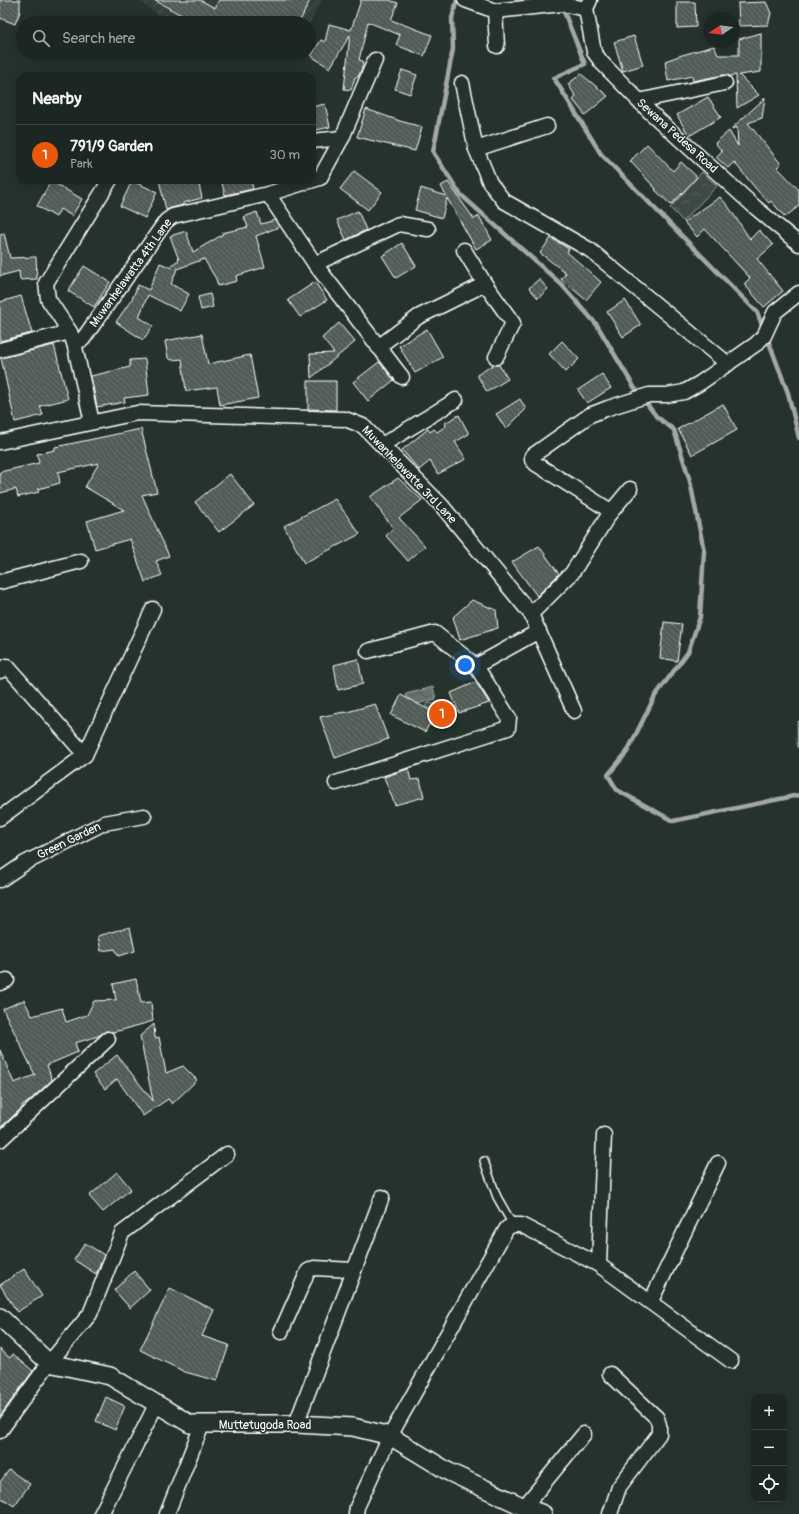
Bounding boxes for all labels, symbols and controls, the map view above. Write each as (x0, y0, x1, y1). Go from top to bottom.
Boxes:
north arrow (703, 12, 739, 48)
search box (16, 16, 316, 60)
icon: search (30, 27, 52, 49)
text: Search here (62, 29, 135, 48)
text: Nearby (32, 88, 81, 109)
street label: Sewana Pedesa Road (633, 96, 721, 176)
text: 791/9 Garden (70, 137, 153, 156)
text: 1 (42, 147, 48, 163)
text: 30 m (270, 147, 300, 163)
text: Park (70, 156, 93, 172)
street label: Muwanhelawatta 4th Lane (87, 216, 176, 330)
street label: Muwanhelawatte 3rd Lane (358, 423, 460, 527)
your location (455, 655, 475, 675)
pin: 1 (429, 699, 455, 729)
street label: Green Garden (35, 819, 103, 863)
map controls (751, 1394, 787, 1502)
button: + (751, 1394, 787, 1430)
street label: Muttetugoda Road (219, 1418, 311, 1433)
button: − (751, 1430, 787, 1466)
button: locate (751, 1466, 787, 1502)

